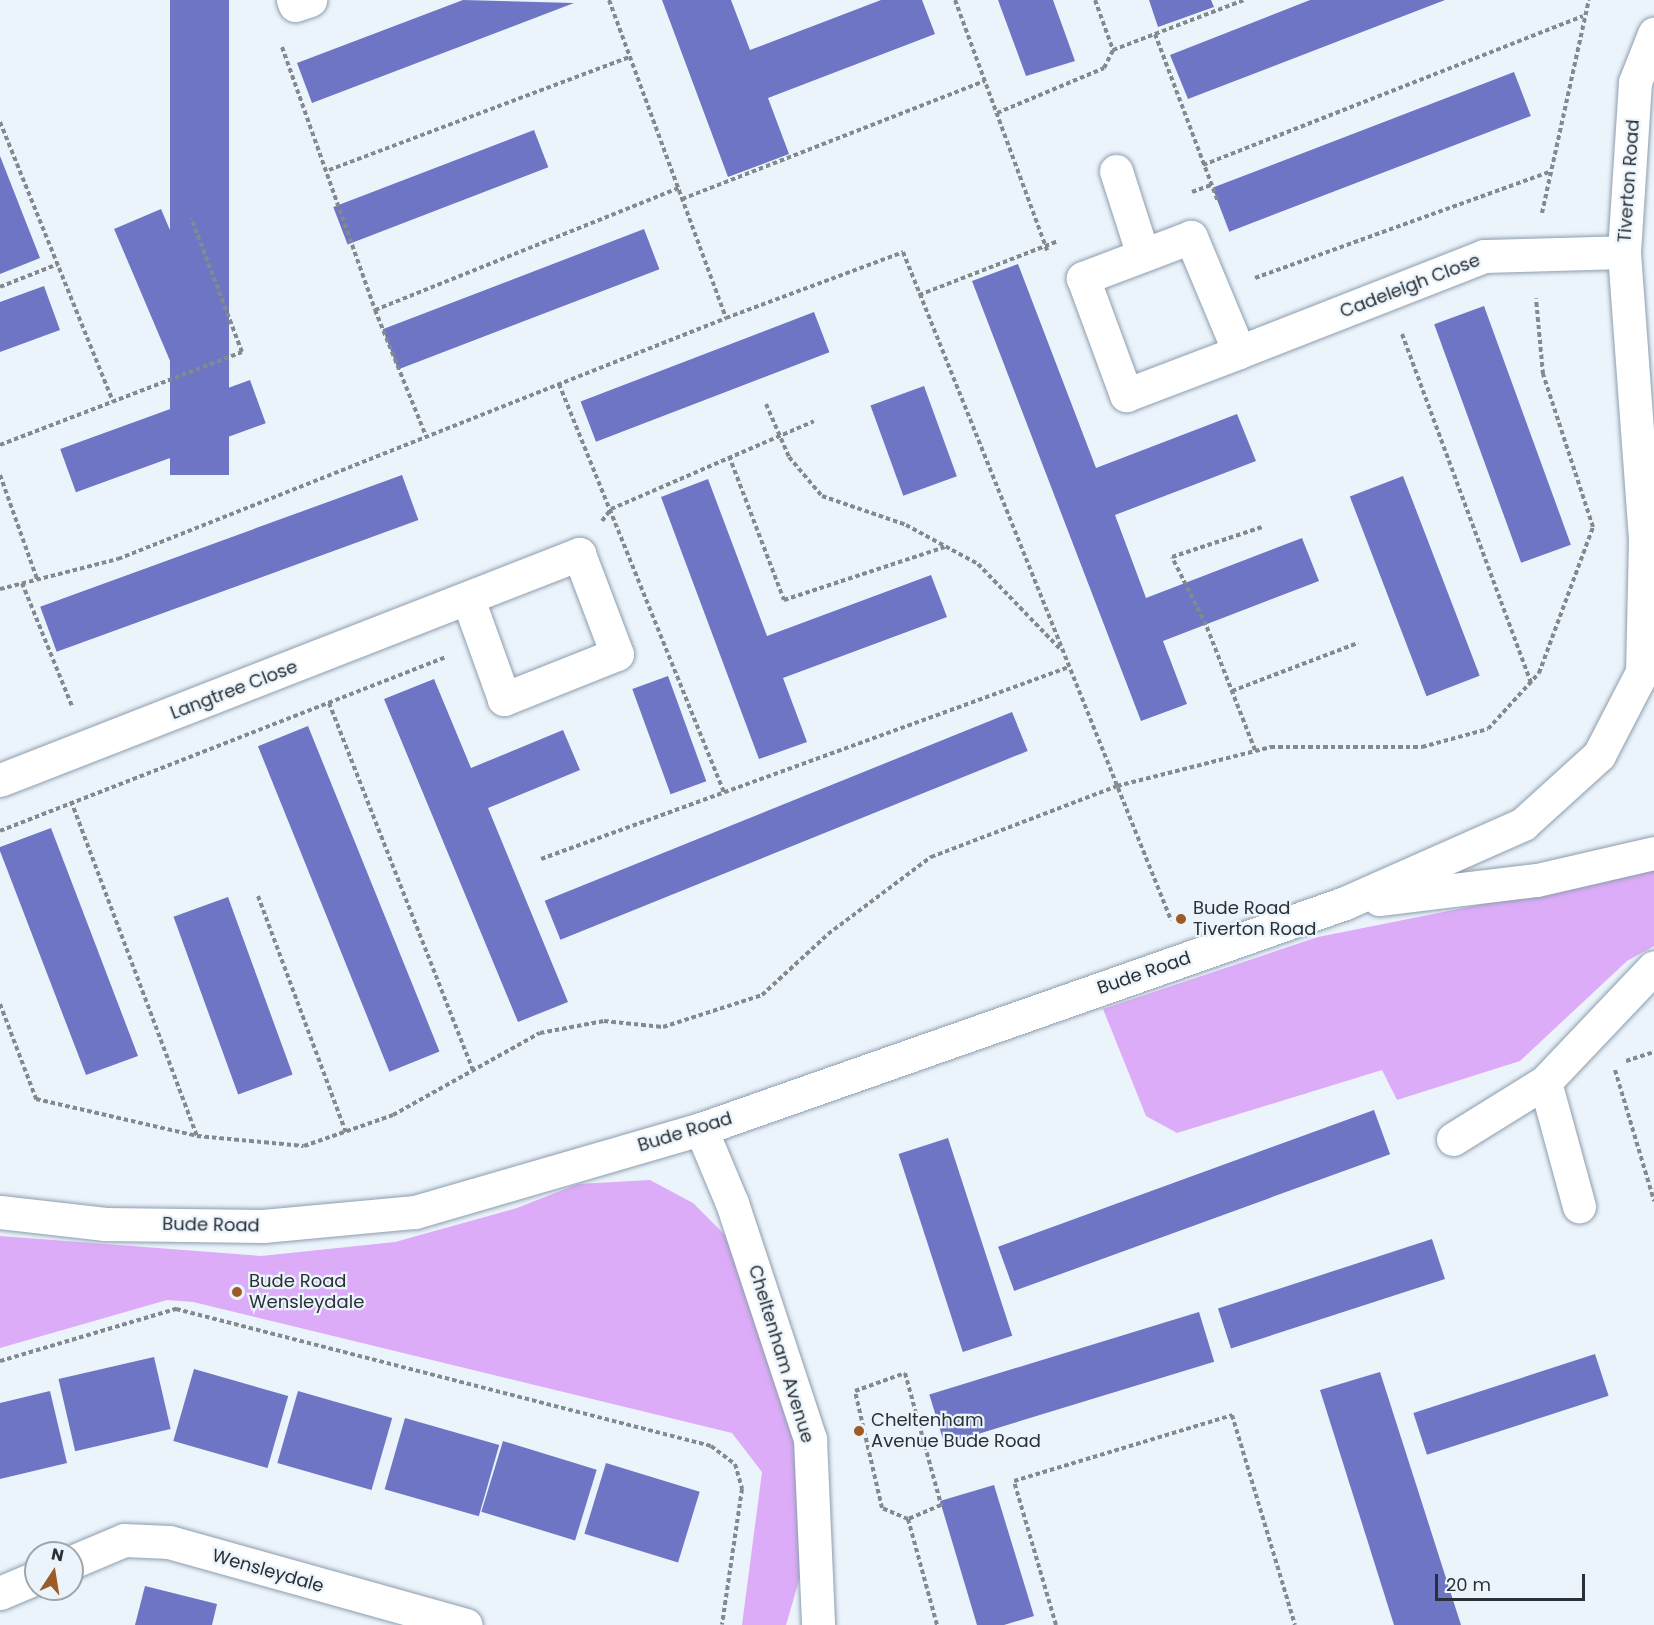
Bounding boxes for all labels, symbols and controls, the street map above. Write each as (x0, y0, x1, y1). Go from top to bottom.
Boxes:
street label: Tiverton Road (1614, 119, 1644, 243)
street label: Cadeleigh Close (1337, 249, 1483, 323)
street label: Langtree Close (167, 656, 301, 724)
place label: Bude Road Tiverton Road (1193, 898, 1316, 940)
marker: Bude Road Tiverton Road (1174, 912, 1188, 926)
street label: Bude Road (1094, 947, 1194, 999)
street label: Bude Road (635, 1107, 735, 1157)
street label: Bude Road (162, 1213, 260, 1237)
street label: Cheltenham Avenue (744, 1262, 818, 1446)
place label: Bude Road Wensleydale (249, 1271, 364, 1314)
marker: Bude Road Wensleydale (230, 1285, 244, 1299)
place label: Cheltenham Avenue Bude Road (871, 1410, 1041, 1452)
marker: Cheltenham Avenue Bude Road (852, 1424, 866, 1438)
north arrow (24, 1541, 84, 1601)
text: N (49, 1542, 66, 1567)
street label: Wensleydale (210, 1545, 326, 1597)
scale bar (1438, 1562, 1588, 1600)
text: 20 m (1446, 1572, 1491, 1597)

